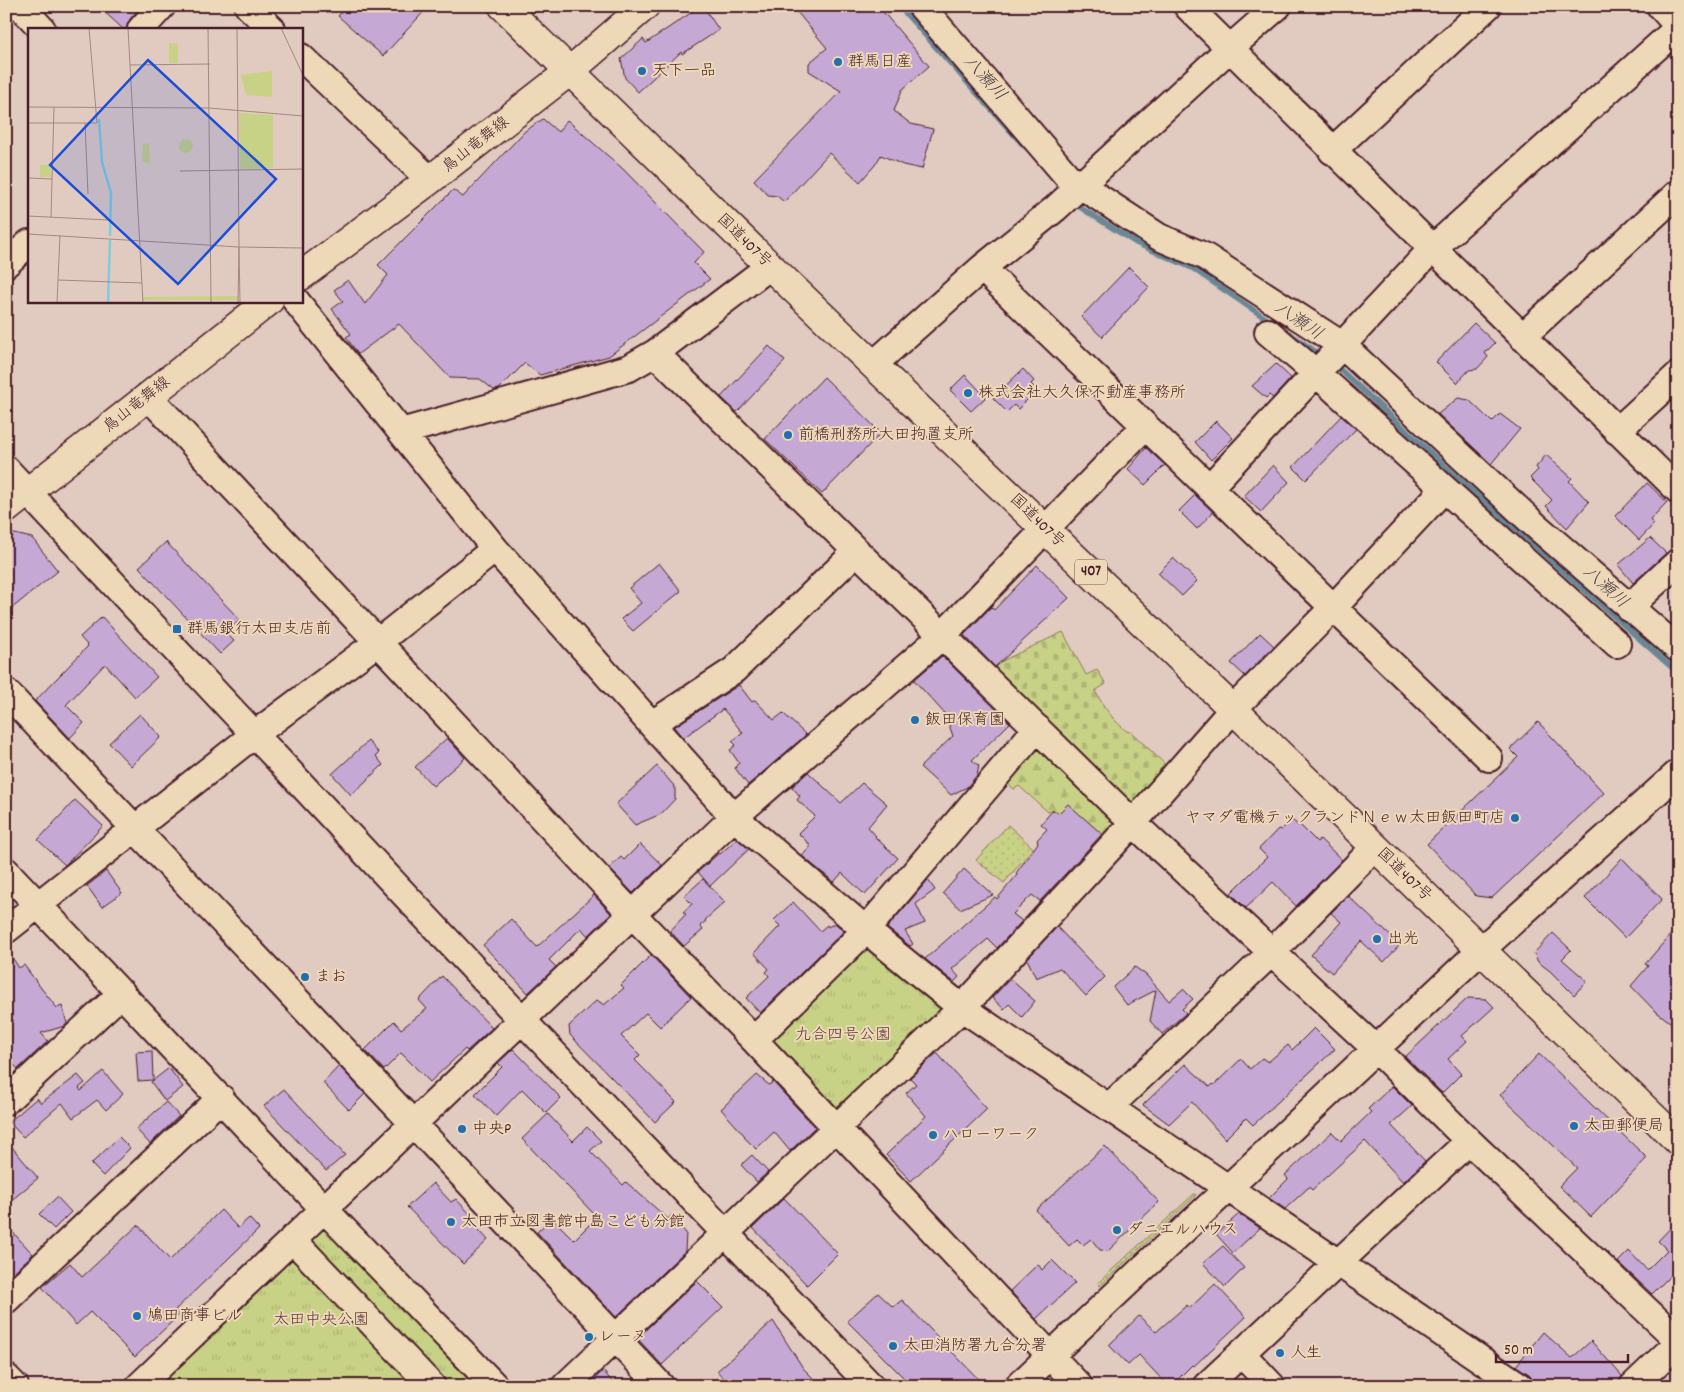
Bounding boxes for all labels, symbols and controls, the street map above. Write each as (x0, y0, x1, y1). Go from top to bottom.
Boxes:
inset map (28, 28, 302, 302)
place label: 群馬日産 (848, 51, 912, 74)
water label: 八瀬川 (957, 51, 1011, 107)
marker: 群馬日産 (832, 56, 844, 68)
place label: 天下一品 (652, 60, 716, 83)
marker: 天下一品 (636, 65, 648, 77)
street label: 鳥山竜舞線 (437, 111, 515, 179)
street label: 国道407号 (711, 209, 777, 273)
water label: 八瀬川 (1269, 297, 1327, 347)
street label: 鳥山竜舞線 (98, 371, 176, 439)
place label: 株式会社大久保不動産事務所 (978, 382, 1186, 405)
marker: 株式会社大久保不動産事務所 (962, 387, 974, 399)
place label: 前橋刑務所大田拘置支所 (798, 424, 974, 447)
marker: 前橋刑務所大田拘置支所 (782, 429, 794, 441)
street label: 国道407号 (1004, 489, 1070, 553)
road number: 407 (1075, 560, 1107, 584)
water label: 八瀬川 (1577, 561, 1633, 615)
place label: 群馬銀行太田支店前 (187, 618, 331, 641)
marker: 群馬銀行太田支店前 (171, 623, 183, 635)
place label: 飯田保育園 (925, 709, 1005, 732)
marker: 飯田保育園 (909, 714, 921, 726)
place label: ヤマダ電機テックランドＮｅｗ太田飯田町店 (1185, 807, 1505, 830)
marker: ヤマダ電機テックランドＮｅｗ太田飯田町店 (1509, 812, 1521, 824)
street label: 国道407号 (1371, 843, 1437, 907)
place label: 出光 (1387, 928, 1419, 951)
marker: 出光 (1371, 933, 1383, 945)
place label: まお (315, 966, 347, 989)
marker: まお (299, 971, 311, 983)
park label: 九合四号公園 (795, 1024, 891, 1047)
place label: 太田郵便局 (1584, 1115, 1664, 1138)
place label: 中央P (472, 1118, 511, 1141)
marker: 太田郵便局 (1568, 1120, 1580, 1132)
marker: 中央P (456, 1123, 468, 1135)
place label: ハローワーク (943, 1124, 1039, 1147)
marker: ハローワーク (927, 1129, 939, 1141)
place label: 太田市立図書館中島こども分館 (461, 1211, 685, 1234)
marker: 太田市立図書館中島こども分館 (445, 1216, 457, 1228)
place label: ダニエルハウス (1127, 1219, 1238, 1242)
marker: ダニエルハウス (1111, 1224, 1123, 1236)
place label: 鳩田商事ビル (147, 1305, 243, 1328)
park label: 太田中央公園 (273, 1309, 369, 1332)
marker: 鳩田商事ビル (131, 1310, 143, 1322)
place label: レーヌ (599, 1326, 647, 1349)
marker: レーヌ (583, 1331, 595, 1343)
scale bar (1496, 1332, 1629, 1364)
place label: 太田消防署九合分署 (903, 1335, 1047, 1358)
marker: 太田消防署九合分署 (887, 1340, 899, 1352)
text: 50 m (1504, 1340, 1533, 1362)
place label: 人生 (1290, 1342, 1322, 1365)
marker: 人生 (1274, 1347, 1286, 1359)

